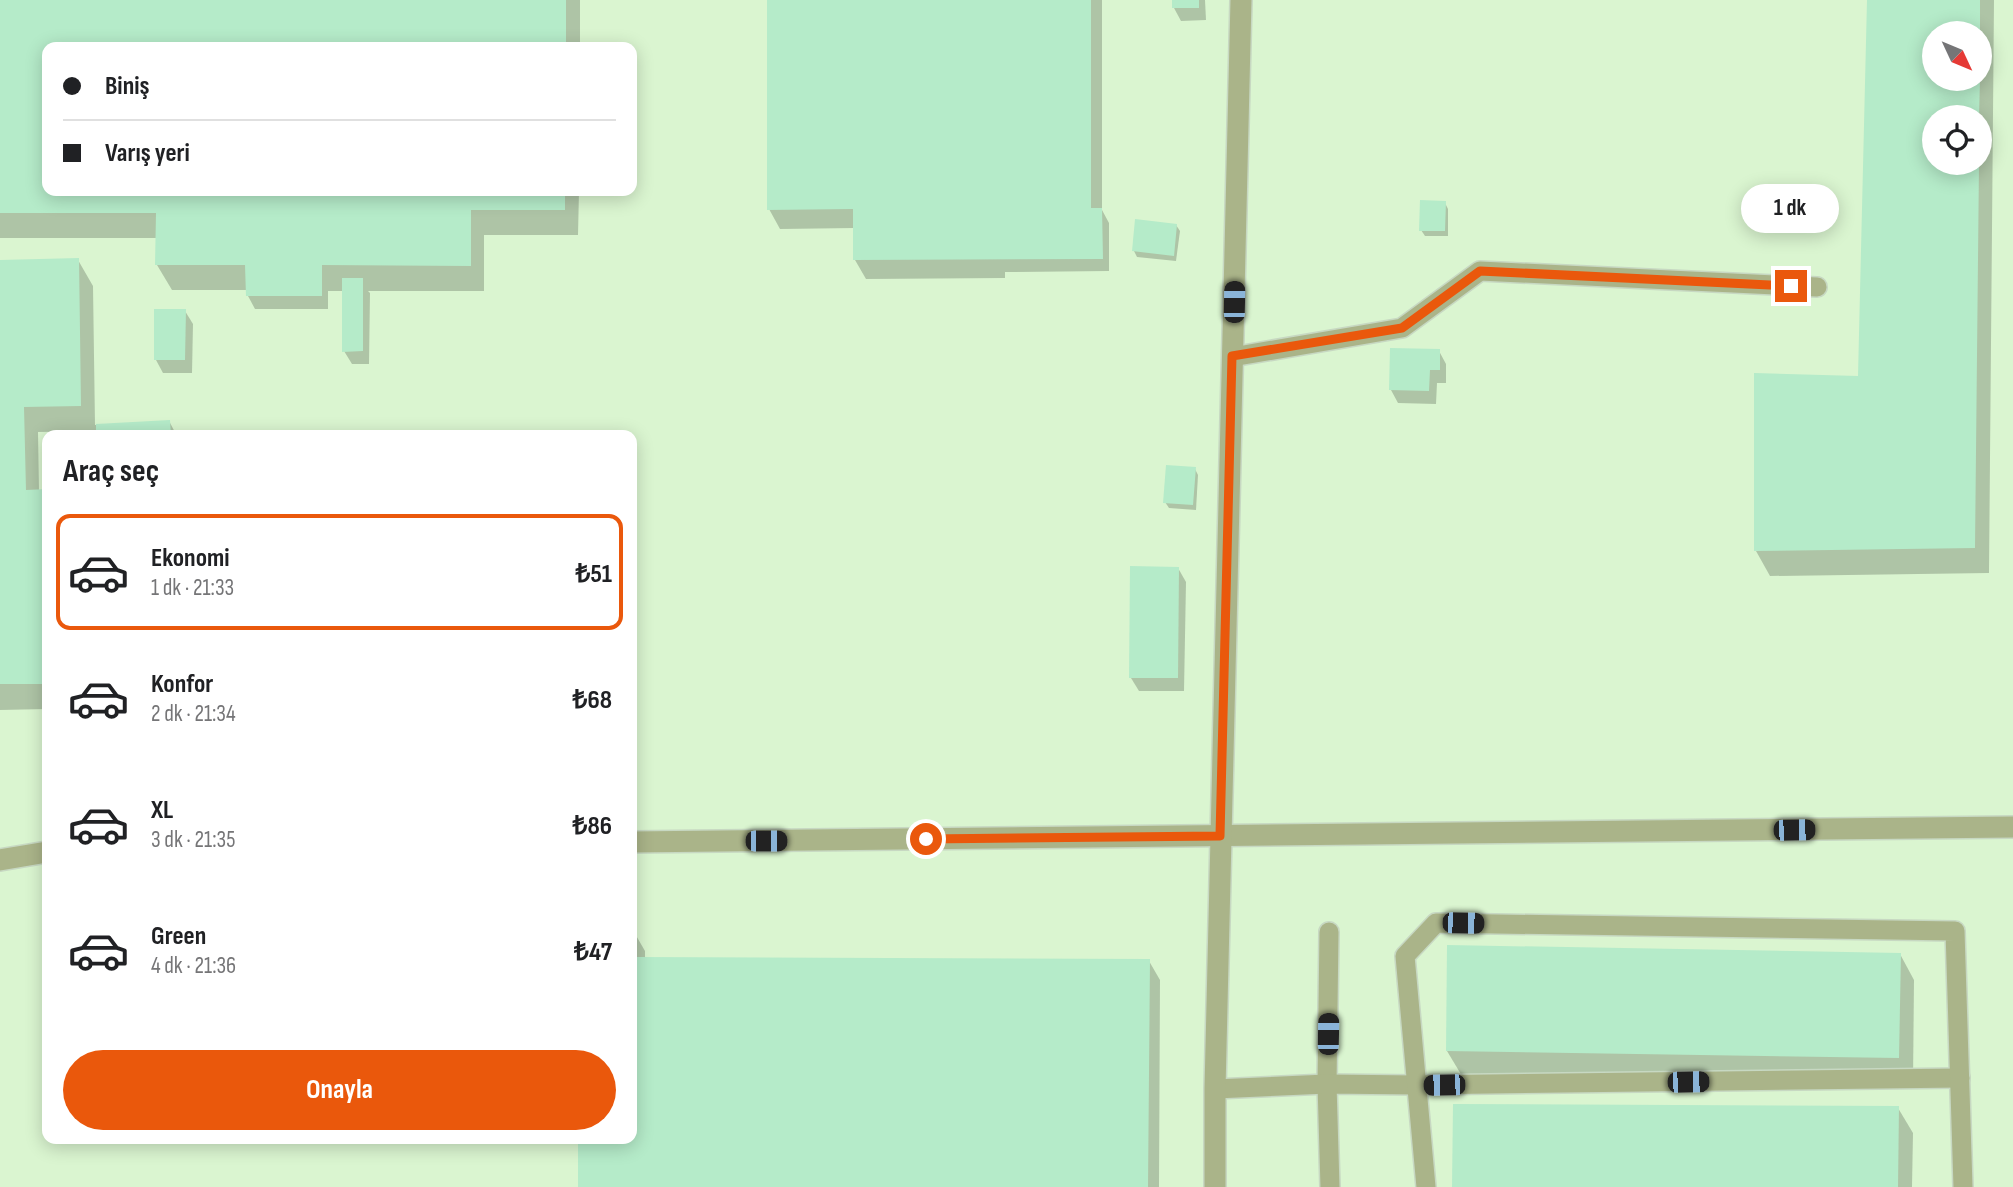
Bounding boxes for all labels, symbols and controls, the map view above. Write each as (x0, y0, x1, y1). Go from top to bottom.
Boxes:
north arrow (1922, 21, 1992, 91)
map controls (1922, 21, 1992, 175)
text: Biniş (105, 71, 149, 102)
button: locate (1922, 105, 1992, 175)
text: Varış yeri (105, 138, 190, 169)
callout: 1 dk (1742, 184, 1840, 233)
text: 1 dk (1774, 194, 1806, 222)
route end (1775, 270, 1807, 302)
car (1224, 281, 1245, 323)
text: Araç seç (63, 452, 159, 491)
icon: car (67, 541, 130, 604)
text: Ekonomi (151, 543, 230, 574)
text: ₺51 (576, 559, 612, 590)
text: 1 dk · 21:33 (151, 574, 234, 602)
icon: car (67, 667, 130, 730)
text: Konfor (151, 669, 213, 700)
text: ₺68 (573, 685, 612, 716)
text: 2 dk · 21:34 (151, 700, 236, 728)
icon: car (67, 793, 130, 856)
text: XL (151, 795, 173, 826)
text: ₺86 (573, 811, 612, 842)
car (1773, 819, 1816, 841)
route start (910, 823, 942, 855)
text: 3 dk · 21:35 (151, 826, 235, 854)
car (746, 831, 788, 852)
car (1442, 912, 1485, 934)
icon: car (67, 919, 130, 982)
text: Green (151, 921, 206, 952)
text: ₺47 (574, 937, 612, 968)
text: 4 dk · 21:36 (151, 952, 236, 980)
car (1318, 1013, 1339, 1055)
button: Onayla (63, 1050, 616, 1130)
car (1667, 1071, 1710, 1093)
car (1423, 1074, 1466, 1096)

